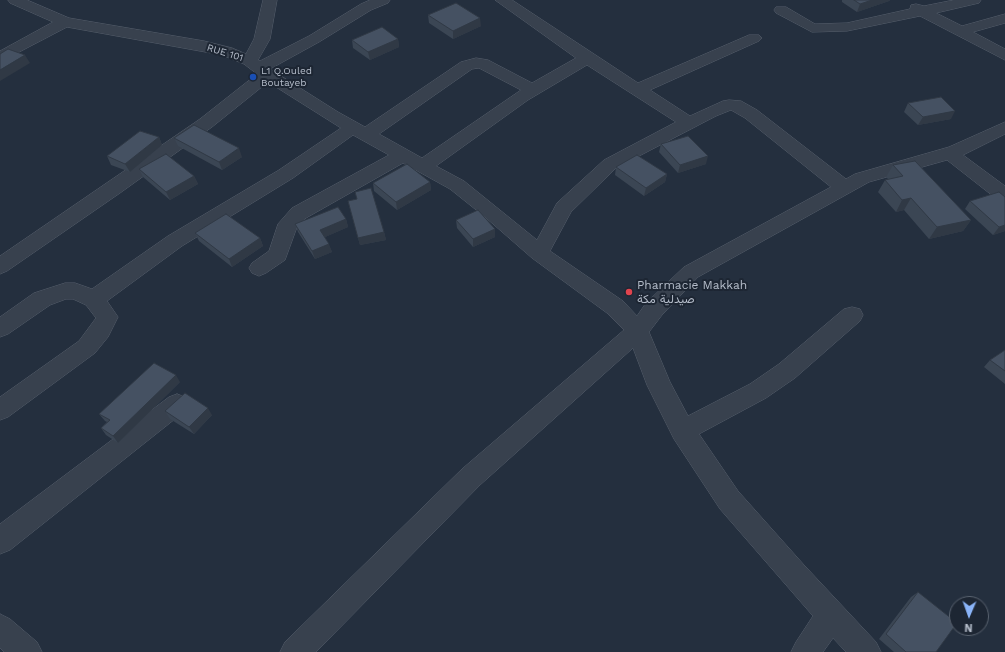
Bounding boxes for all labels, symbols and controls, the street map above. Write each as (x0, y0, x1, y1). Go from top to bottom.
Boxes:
street label: RUE 101 (205, 42, 245, 64)
place label: L1 Q.Ouled Boutayeb (261, 65, 312, 88)
marker: L1 Q.Ouled Boutayeb (248, 72, 258, 82)
place label: Pharmacie Makkah صيدلية مكة (637, 278, 747, 306)
marker: Pharmacie Makkah صيدلية مكة (624, 287, 634, 297)
north arrow (949, 596, 989, 636)
text: N (964, 621, 973, 634)

